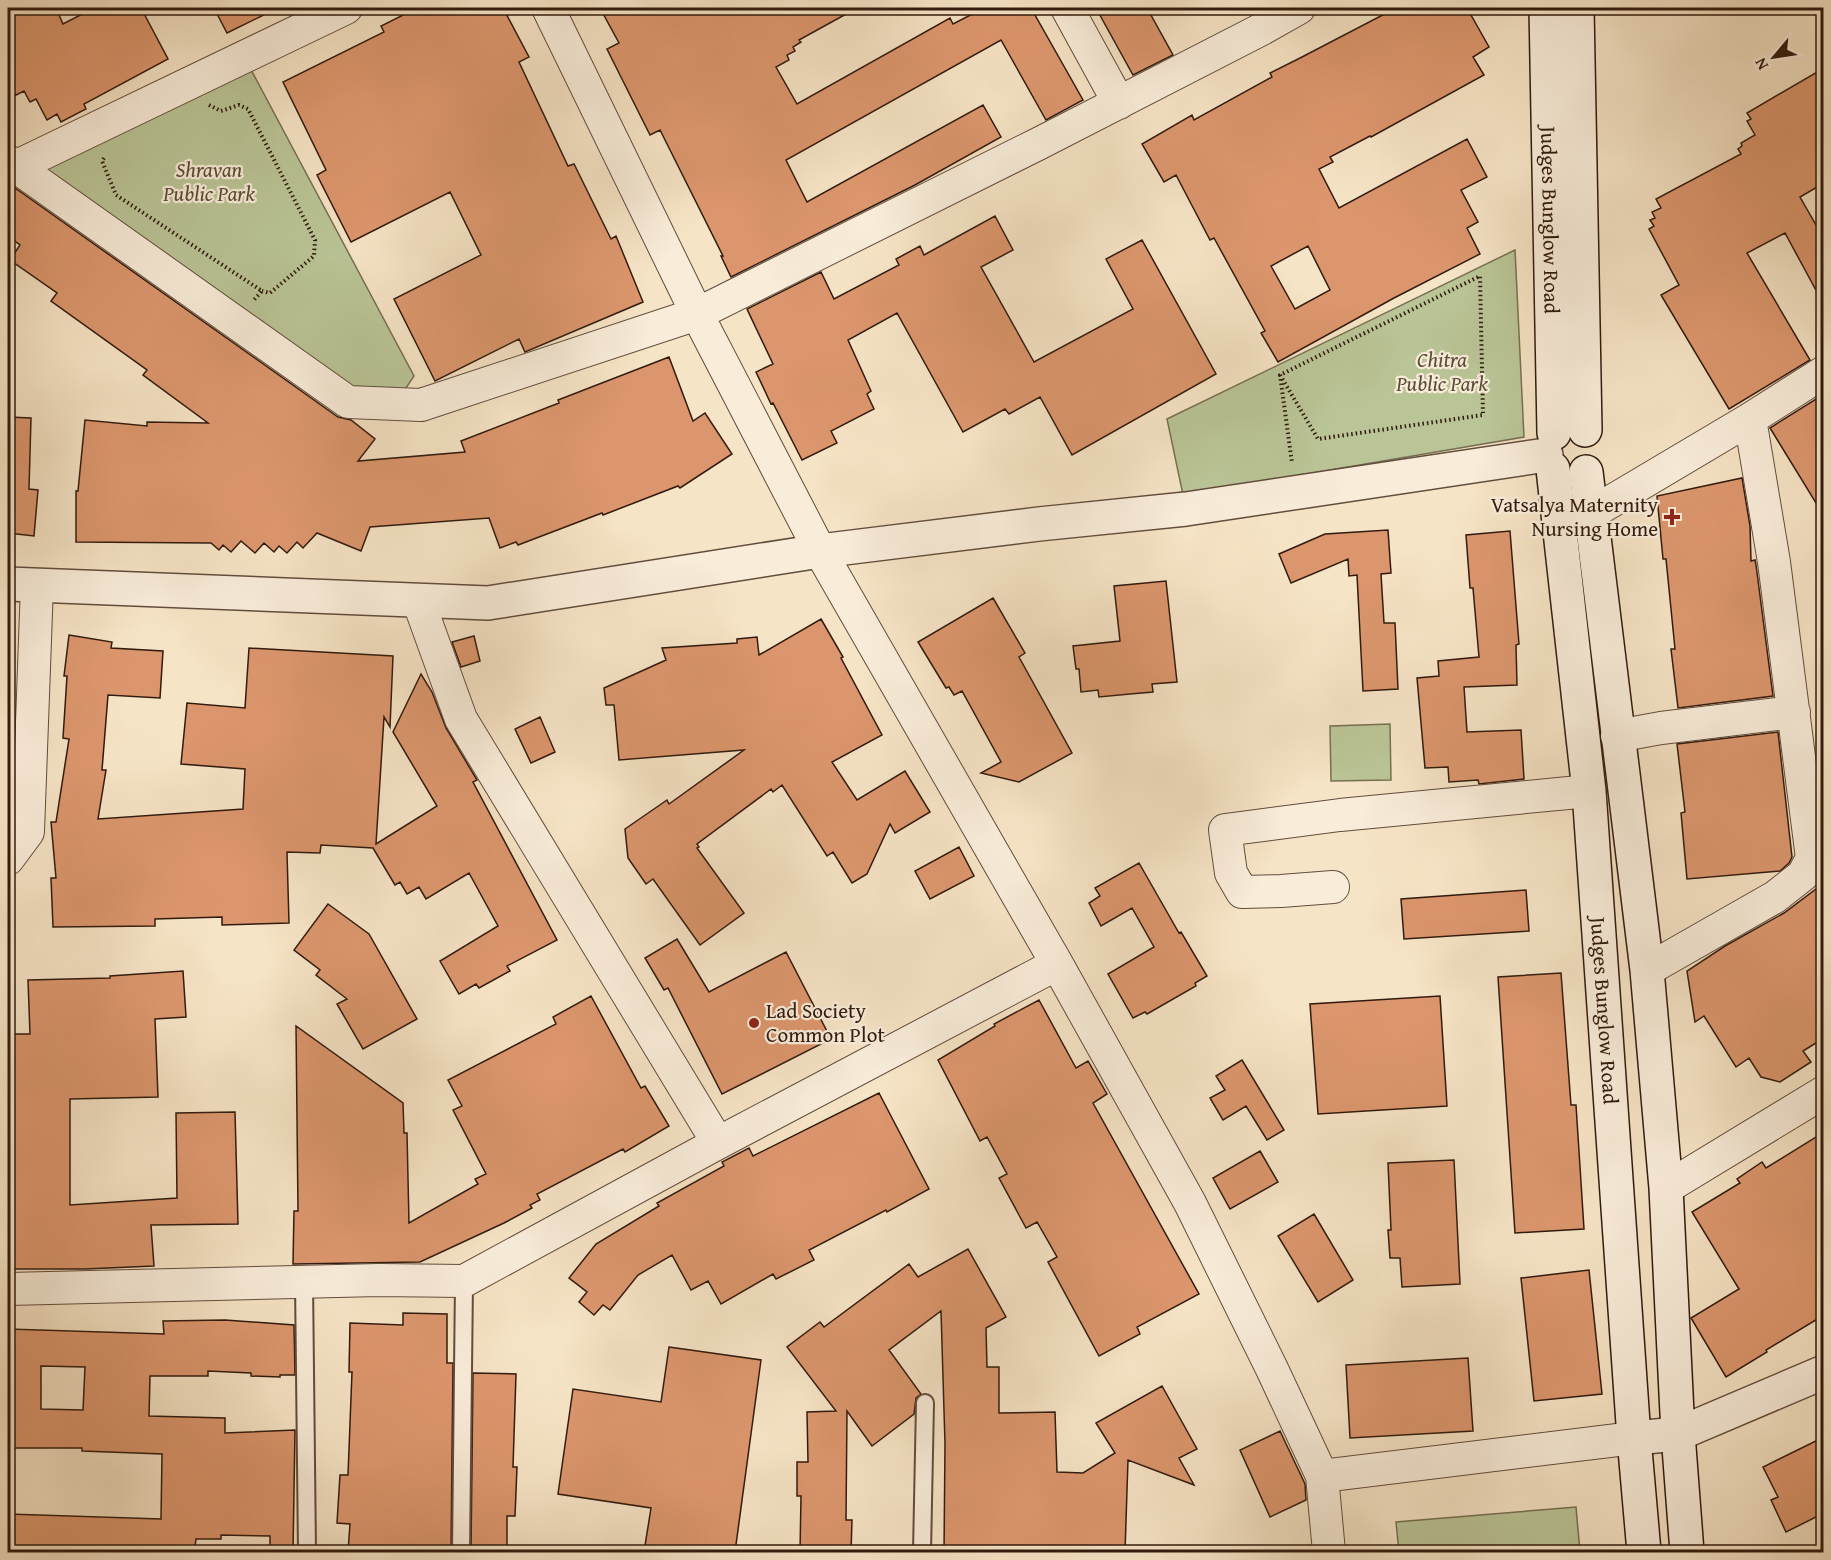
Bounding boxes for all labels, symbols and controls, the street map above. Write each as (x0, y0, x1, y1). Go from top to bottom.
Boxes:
north arrow (1744, 27, 1804, 87)
text: N (1748, 54, 1774, 75)
street label: Judges Bunglow Road (1533, 123, 1568, 315)
park label: Shravan Public Park (162, 154, 255, 209)
park label: Chitra Public Park (1395, 344, 1488, 399)
place label: Vatsalya Maternity Nursing Home (1491, 489, 1659, 544)
marker: Vatsalya Maternity Nursing Home (1663, 508, 1681, 526)
street label: Judges Bunglow Road (1583, 913, 1627, 1106)
place label: Lad Society Common Plot (766, 995, 885, 1050)
marker: Lad Society Common Plot (747, 1016, 761, 1030)

